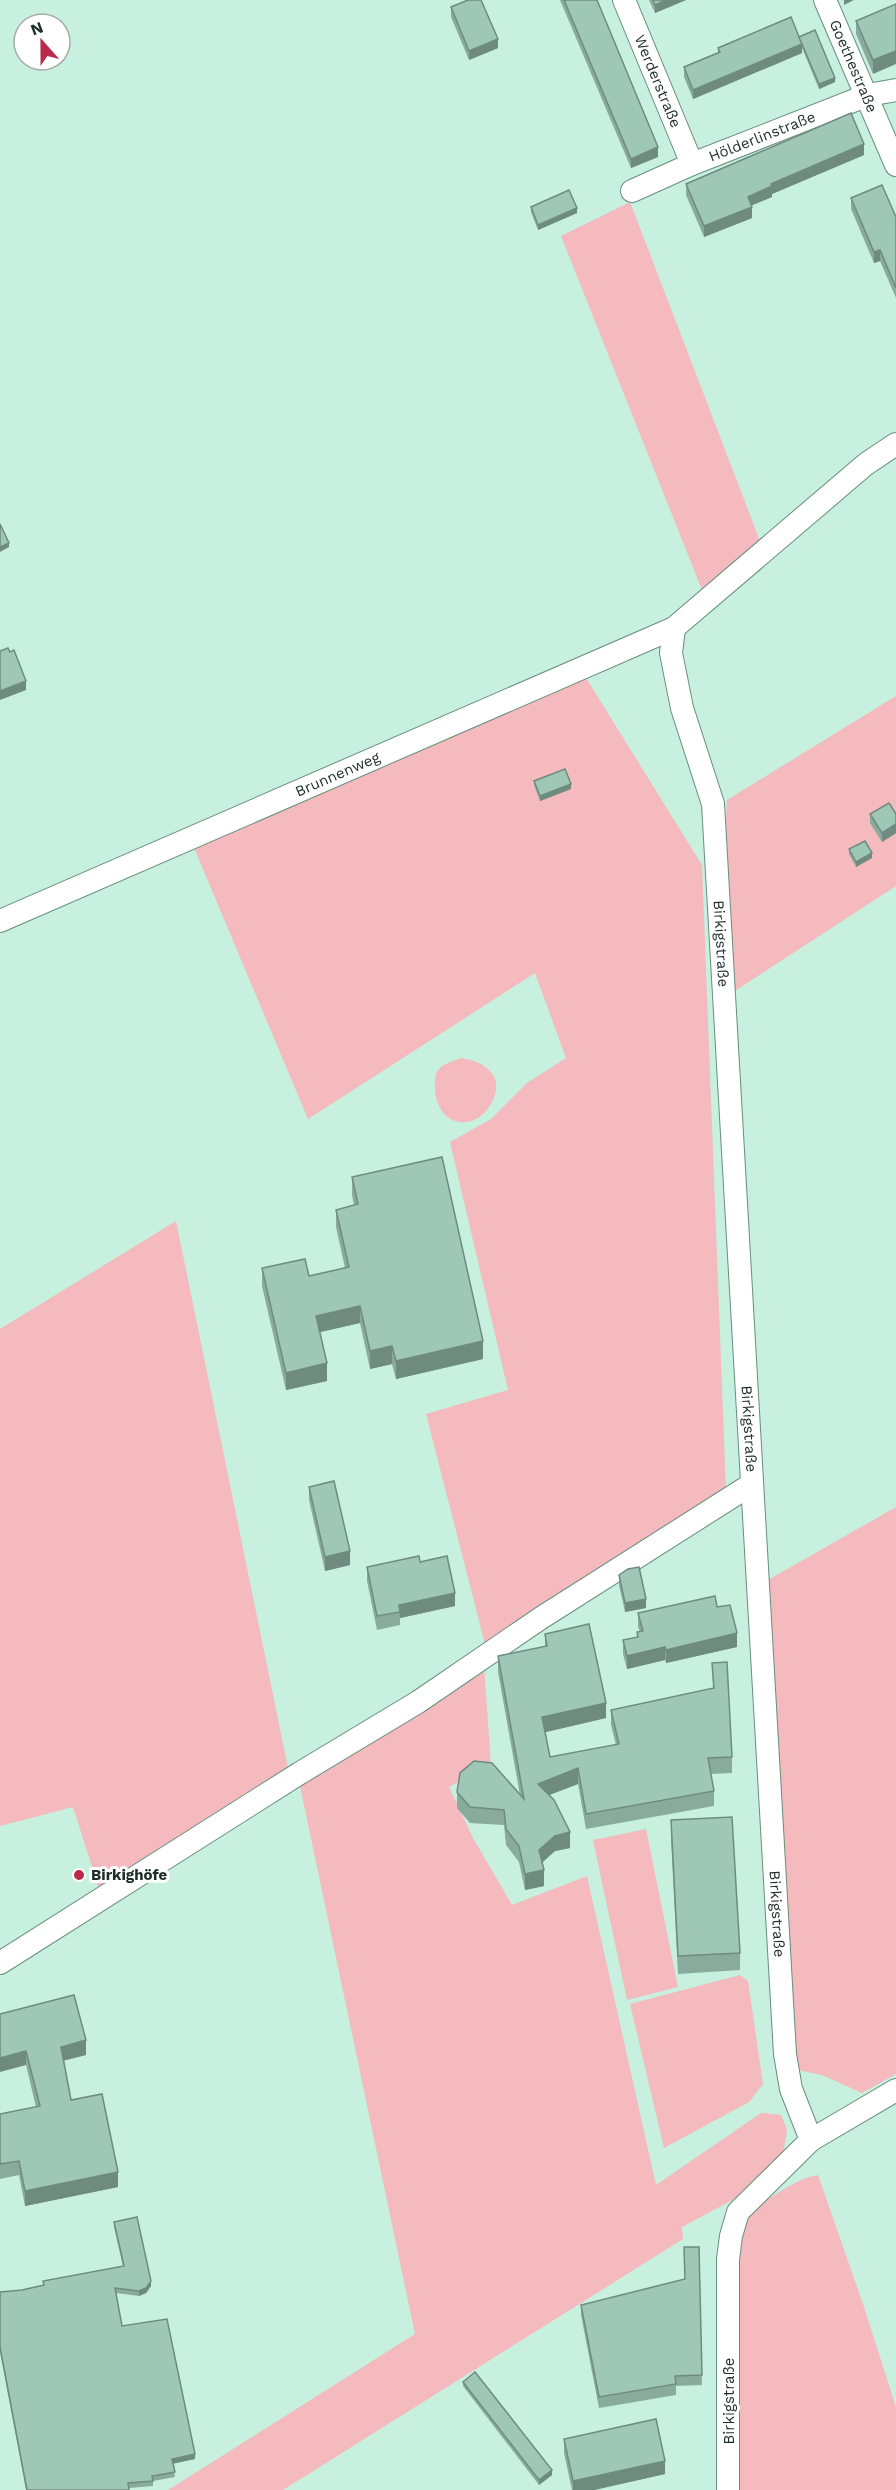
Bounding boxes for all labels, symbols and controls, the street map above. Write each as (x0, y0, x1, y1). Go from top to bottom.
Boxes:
north arrow (12, 12, 72, 72)
text: N (28, 17, 46, 39)
street label: Goethestraße (826, 17, 881, 115)
street label: Werderstraße (630, 32, 685, 130)
street label: Hölderlinstraße (706, 108, 818, 166)
street label: Brunnenweg (292, 748, 383, 801)
street label: Birkigstraße (710, 900, 733, 988)
street label: Birkigstraße (738, 1385, 760, 1473)
place label: Birkighöfe (91, 1866, 168, 1884)
marker: Birkighöfe (72, 1868, 86, 1882)
street label: Birkigstraße (765, 1870, 788, 1958)
street label: Birkigstraße (720, 2358, 738, 2444)

